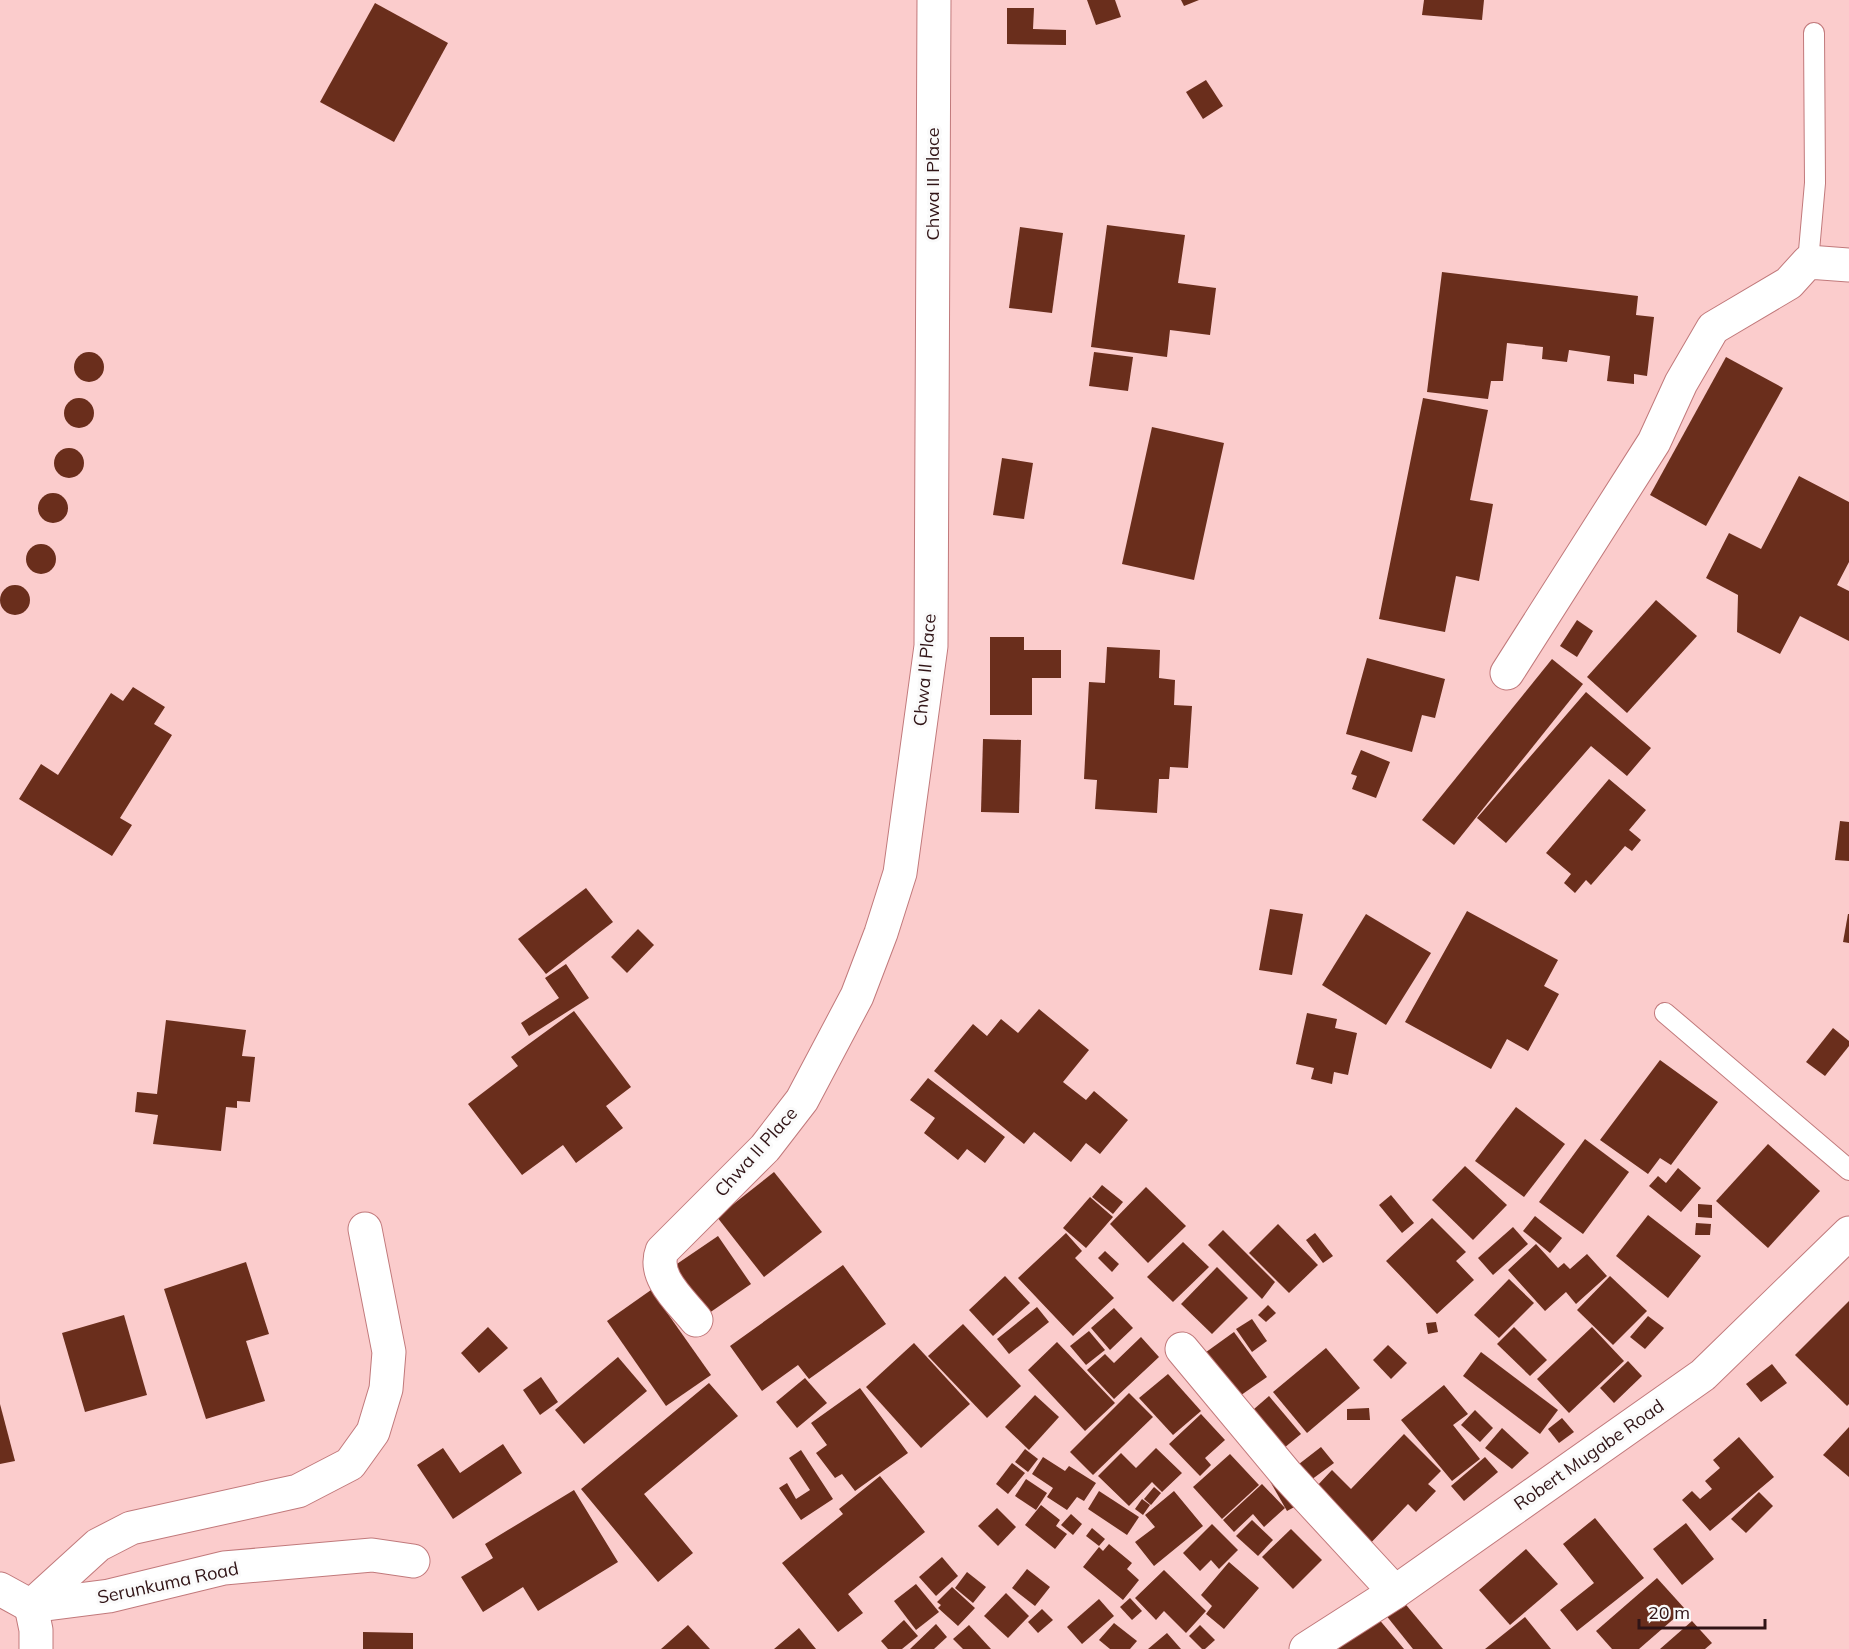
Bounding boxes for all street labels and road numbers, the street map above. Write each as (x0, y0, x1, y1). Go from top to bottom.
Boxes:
street label: Chwa II Place (921, 127, 944, 241)
street label: Chwa II Place (908, 613, 941, 727)
street label: Chwa II Place (709, 1102, 802, 1201)
street label: Robert Mugabe Road (1509, 1394, 1668, 1515)
street label: Serunkuma Road (95, 1556, 240, 1609)

